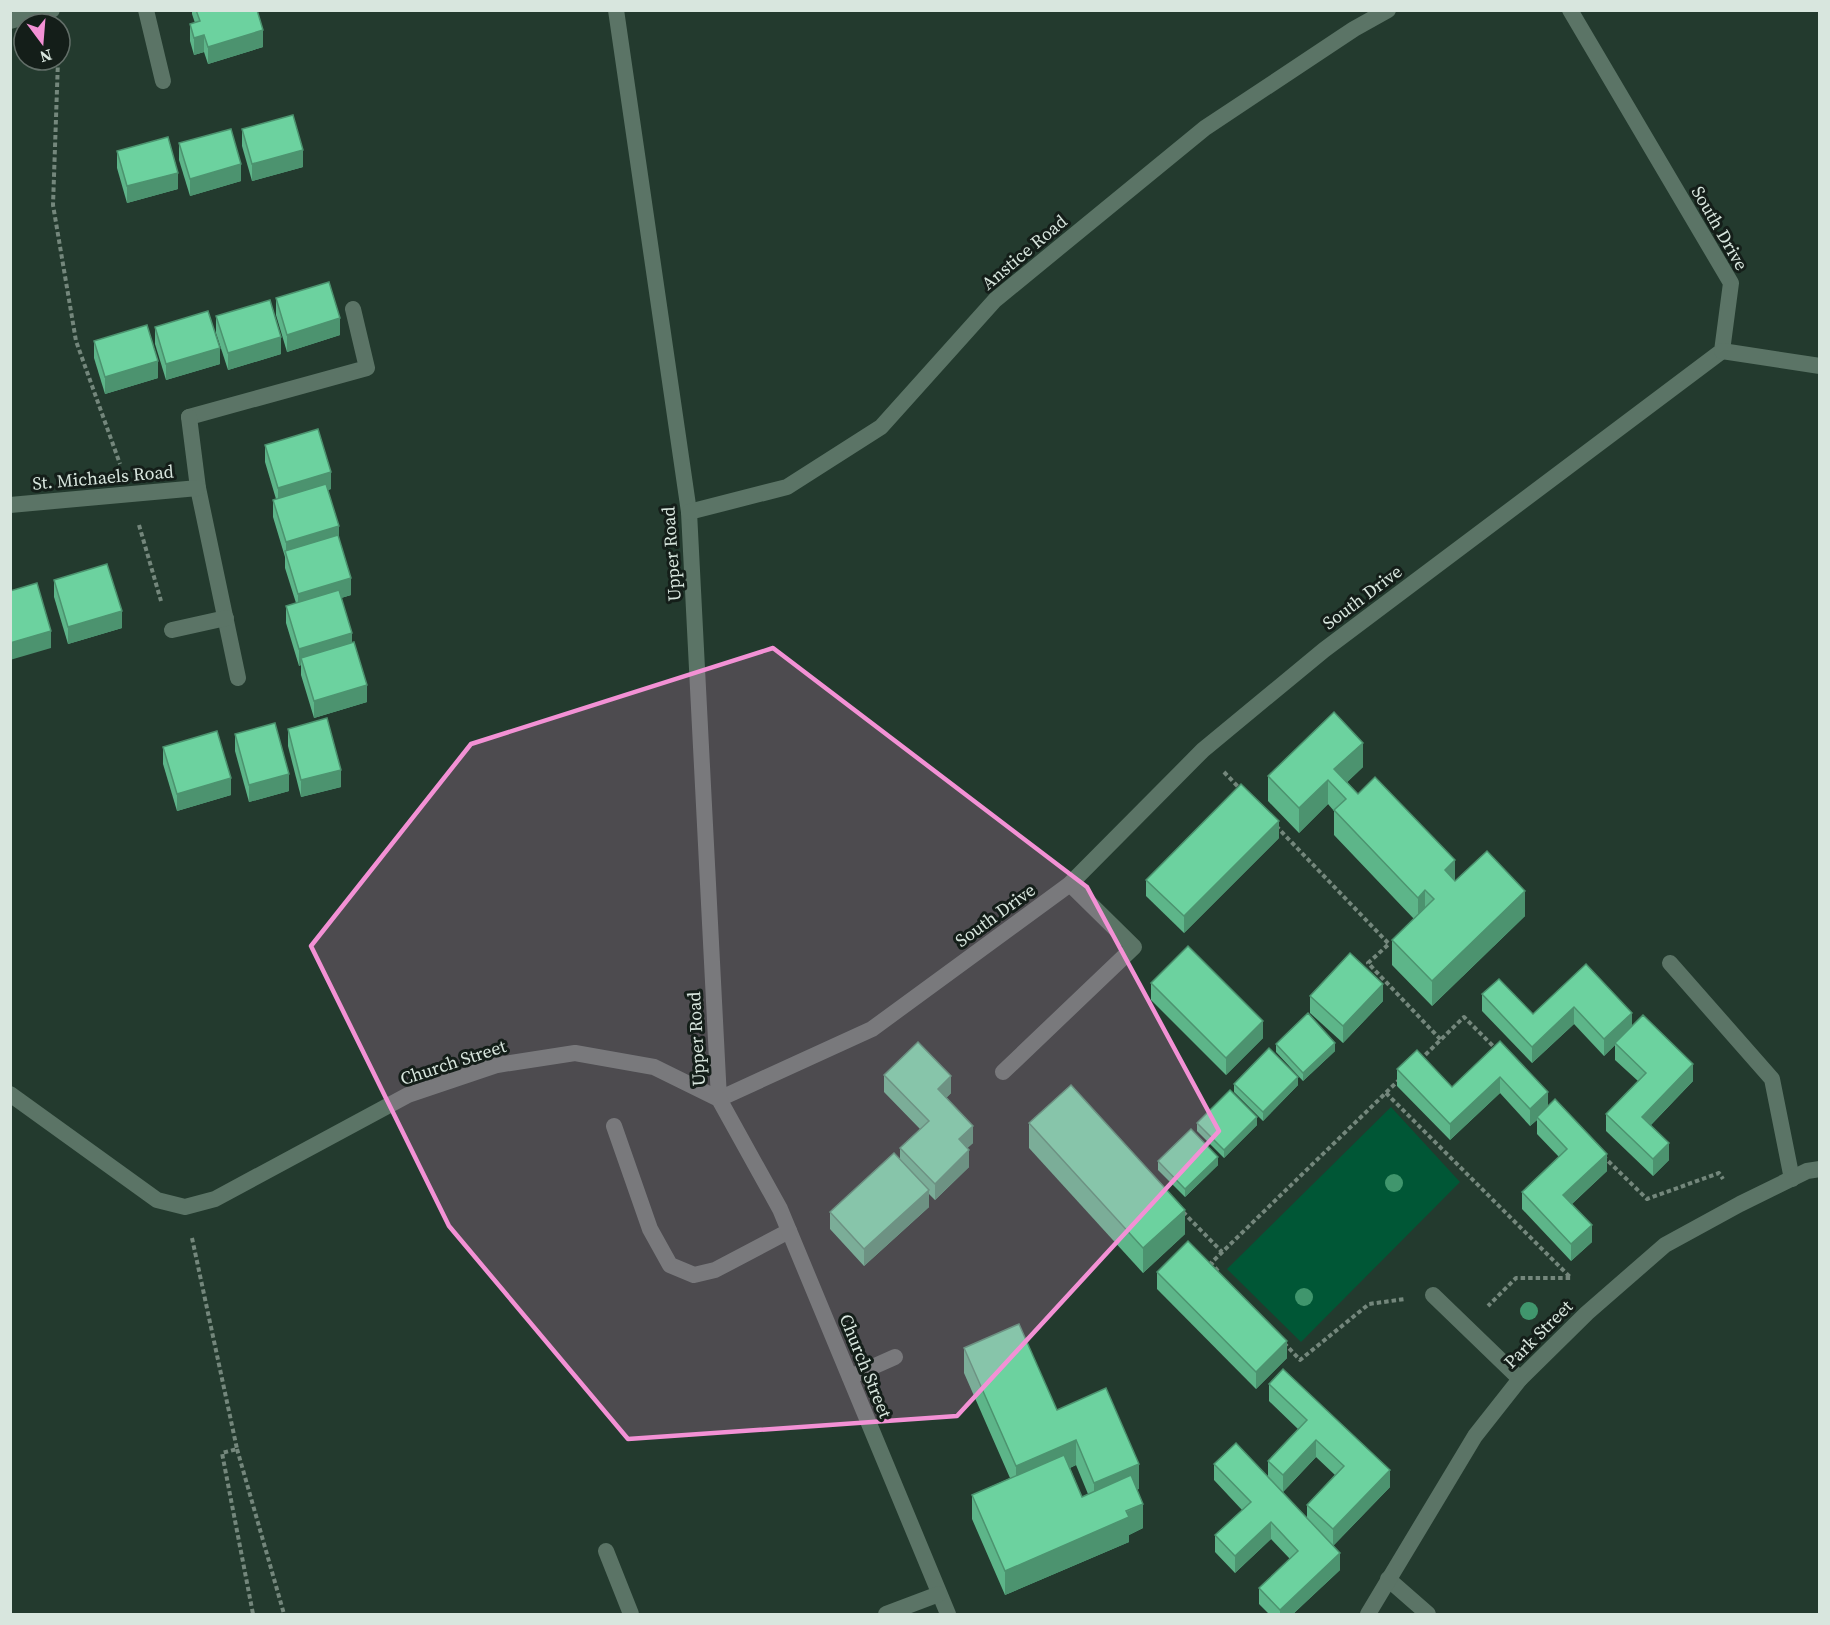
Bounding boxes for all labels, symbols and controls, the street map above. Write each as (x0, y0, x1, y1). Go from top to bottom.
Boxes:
north arrow (12, 12, 72, 72)
text: N (37, 44, 55, 69)
street label: South Drive (1686, 181, 1754, 275)
street label: Anstice Road (976, 209, 1072, 295)
street label: St. Michaels Road (31, 458, 175, 496)
street label: Upper Road (655, 506, 687, 602)
street label: South Drive (1317, 559, 1407, 635)
street label: South Drive (950, 877, 1040, 953)
street label: Upper Road (681, 991, 711, 1087)
street label: Church Street (397, 1033, 509, 1091)
street label: Park Street (1498, 1294, 1578, 1374)
street label: Church Street (834, 1310, 898, 1422)

